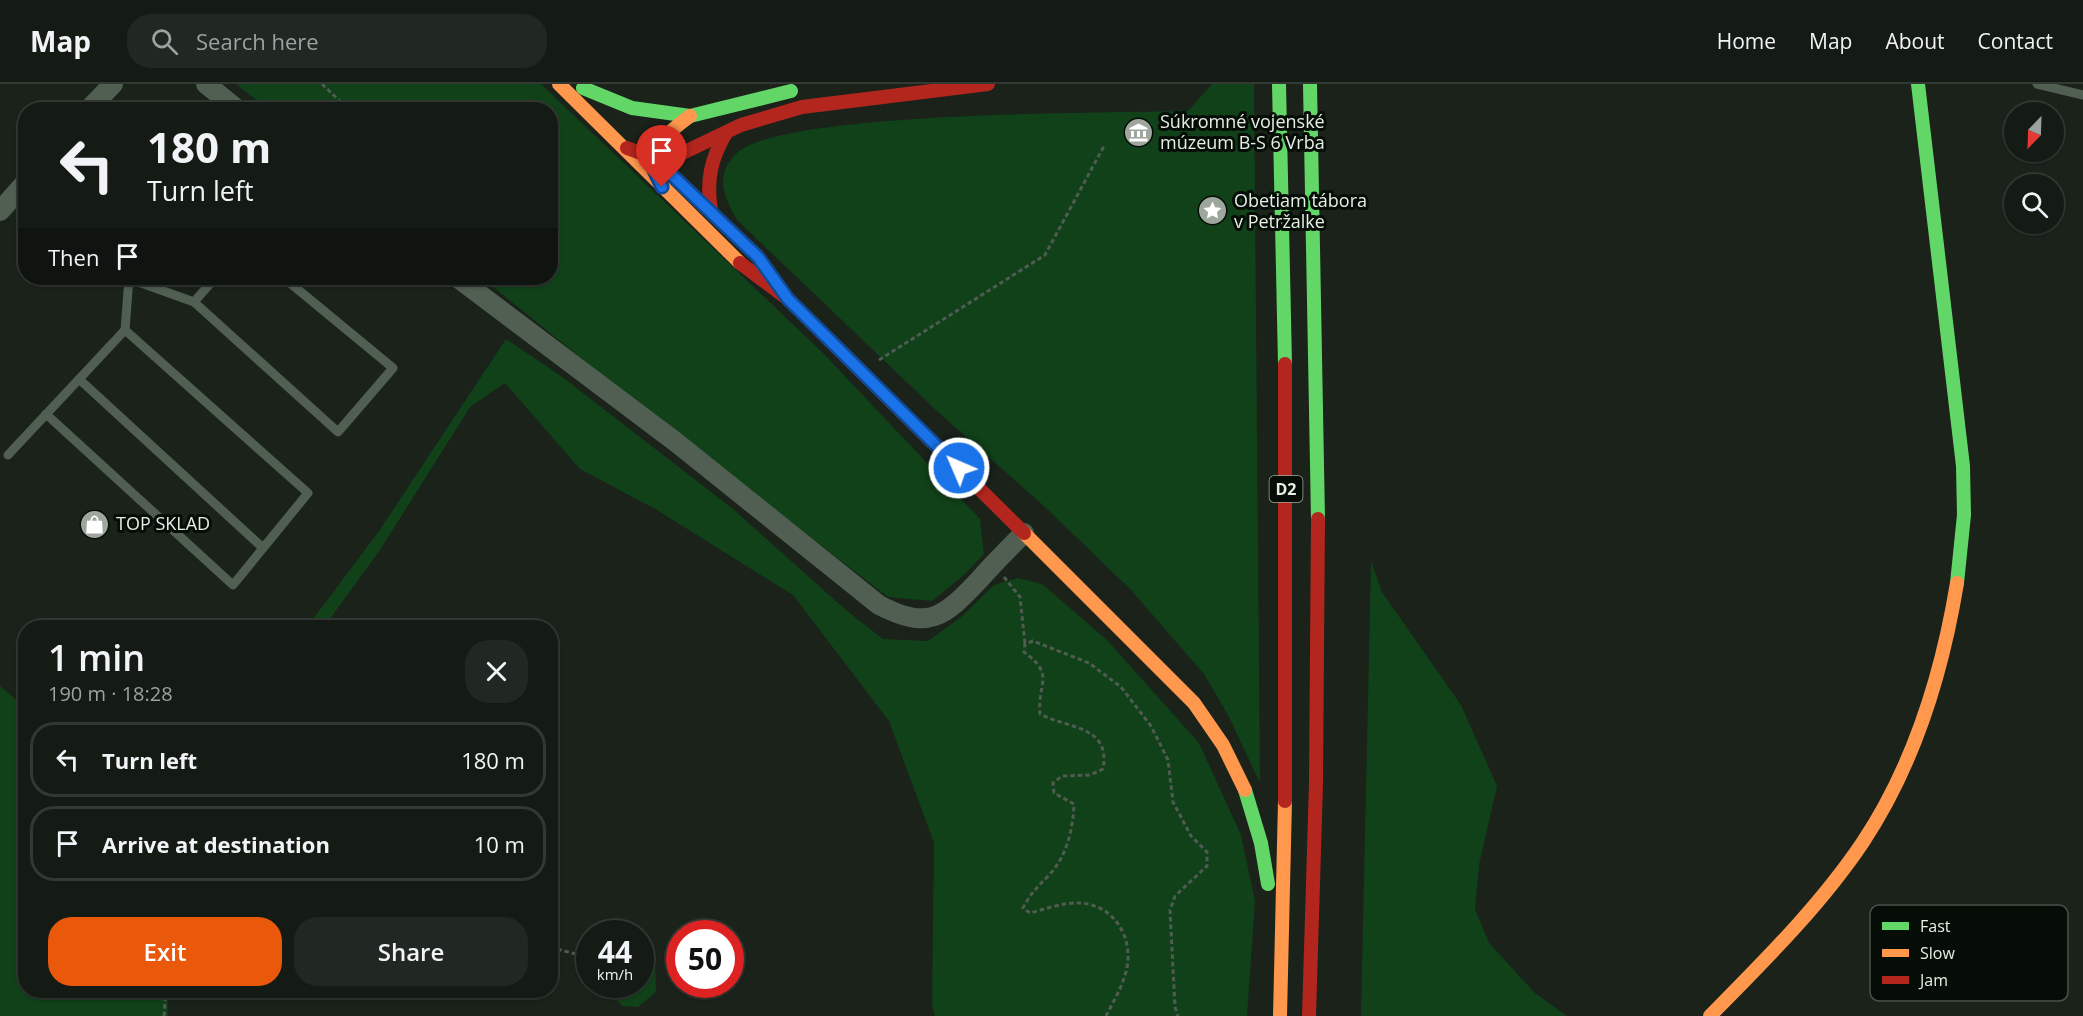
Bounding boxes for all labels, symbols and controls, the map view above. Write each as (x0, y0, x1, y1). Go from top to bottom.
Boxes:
search box (127, 14, 547, 68)
text: Map (30, 22, 91, 60)
icon: search (148, 25, 181, 58)
text: Search here (196, 26, 319, 56)
text: Home (1717, 27, 1776, 55)
text: Map (1809, 27, 1852, 55)
text: About (1885, 27, 1945, 55)
text: Contact (1978, 27, 2053, 55)
north arrow (2004, 102, 2064, 162)
map controls (2004, 102, 2064, 234)
place label: Súkromné vojenské múzeum B-S 6 Vrba (1160, 109, 1325, 154)
museum icon: Súkromné vojenské múzeum B-S 6 Vrba (1123, 116, 1155, 148)
text: 180 m (147, 118, 271, 175)
pin (636, 125, 687, 187)
icon: left (48, 126, 126, 204)
icon: arrive (645, 134, 678, 167)
text: Turn left (147, 172, 254, 209)
button: search (2004, 174, 2064, 234)
place label: Obetiam tábora v Petržalke (1234, 188, 1367, 233)
place icon: Obetiam tábora v Petržalke (1197, 195, 1229, 227)
icon: arrive (111, 240, 144, 273)
text: Then (48, 242, 99, 272)
position arrow (927, 436, 991, 500)
road number: D2 (1270, 476, 1302, 502)
shop icon: TOP SKLAD (79, 508, 111, 540)
place label: TOP SKLAD (116, 511, 210, 535)
text: 1 min (48, 633, 145, 682)
button: close (465, 640, 528, 703)
text: 190 m · 18:28 (48, 680, 173, 707)
icon: left (51, 743, 84, 776)
text: Turn left (102, 745, 197, 775)
text: 180 m (461, 745, 525, 775)
icon: arrive (51, 827, 84, 860)
text: Arrive at destination (102, 829, 330, 859)
text: 10 m (474, 829, 525, 859)
legend (1870, 905, 2068, 1001)
text: Fast (1920, 915, 1951, 937)
button: Exit (48, 917, 282, 986)
button: Share (294, 917, 528, 986)
speed limit sign: 50 (666, 920, 744, 998)
text: 44 (598, 931, 632, 972)
text: Slow (1920, 942, 1955, 964)
text: km/h (597, 964, 633, 984)
text: Jam (1918, 969, 1948, 991)

